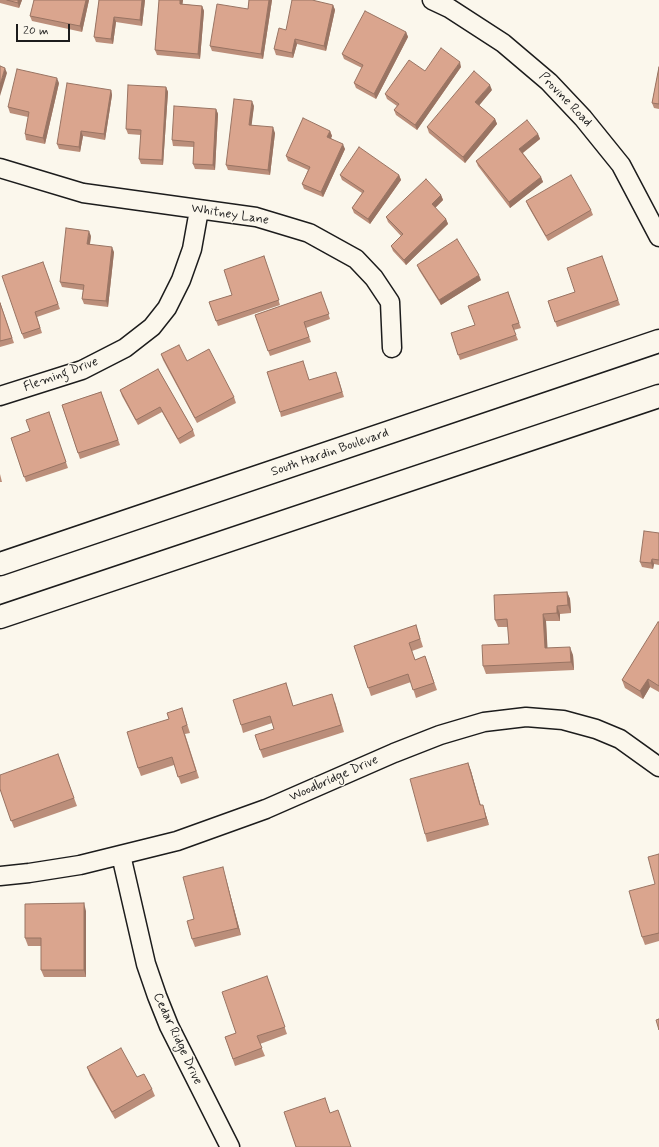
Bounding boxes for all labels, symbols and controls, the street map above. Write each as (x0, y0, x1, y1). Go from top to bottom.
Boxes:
scale bar (18, 16, 72, 42)
text: 20 m (23, 23, 49, 39)
street label: Provine Road (535, 69, 595, 131)
street label: Whitney Lane (190, 201, 270, 229)
street label: Fleming Drive (22, 354, 100, 396)
street label: South Hardin Boulevard (269, 426, 391, 480)
street label: Woodbridge Drive (287, 752, 381, 806)
street label: Cedar Ridge Drive (149, 990, 205, 1088)

